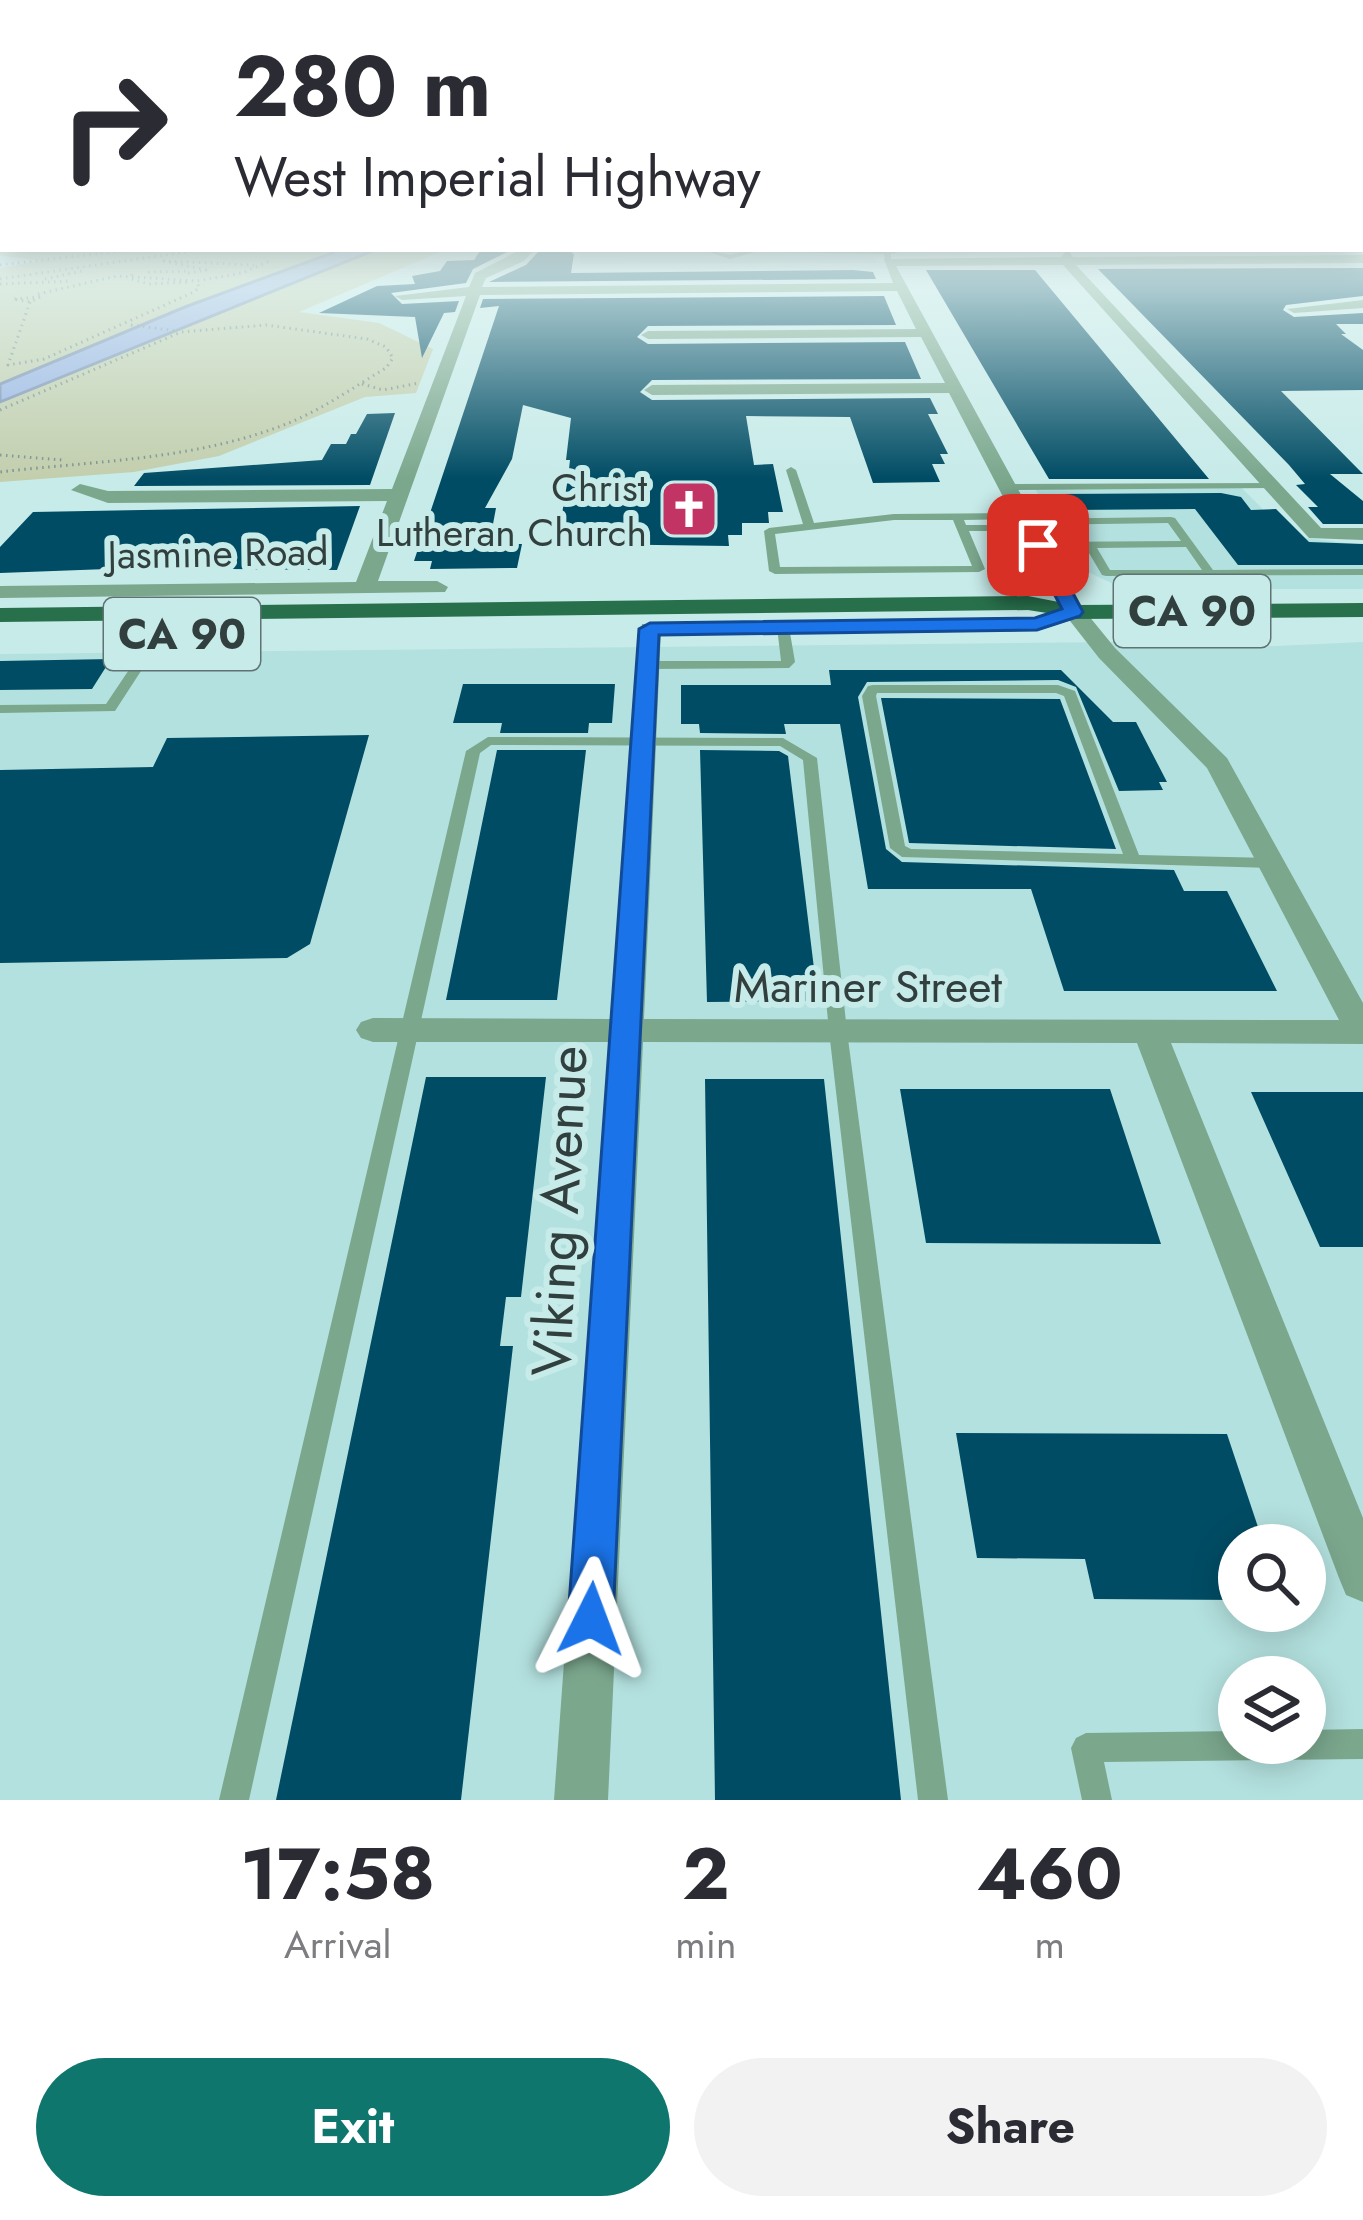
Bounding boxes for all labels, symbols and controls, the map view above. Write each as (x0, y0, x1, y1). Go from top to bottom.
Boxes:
text: 280 m (234, 26, 491, 148)
icon: right (36, 48, 192, 204)
text: West Imperial Highway (234, 138, 761, 216)
place label: Christ Lutheran Church (376, 459, 648, 561)
church icon: Christ Lutheran Church (658, 478, 720, 540)
pin (987, 494, 1089, 596)
icon: arrive (1005, 512, 1071, 578)
street label: Jasmine Road (102, 523, 329, 584)
road number: CA 90 (1114, 575, 1270, 647)
road number: CA 90 (104, 598, 260, 670)
street label: Mariner Street (734, 954, 1002, 1019)
street label: Viking Avenue (511, 1044, 607, 1378)
map controls (1218, 1524, 1326, 1764)
button: search (1218, 1524, 1326, 1632)
position arrow (528, 1556, 654, 1682)
button: layers (1218, 1656, 1326, 1764)
text: 17:58 (240, 1822, 435, 1926)
text: 2 (682, 1822, 729, 1926)
text: 460 (977, 1822, 1123, 1926)
text: Arrival (284, 1916, 391, 1973)
text: min (675, 1916, 736, 1973)
text: m (1034, 1916, 1065, 1973)
button: Exit (36, 2058, 670, 2196)
button: Share (694, 2058, 1327, 2196)

